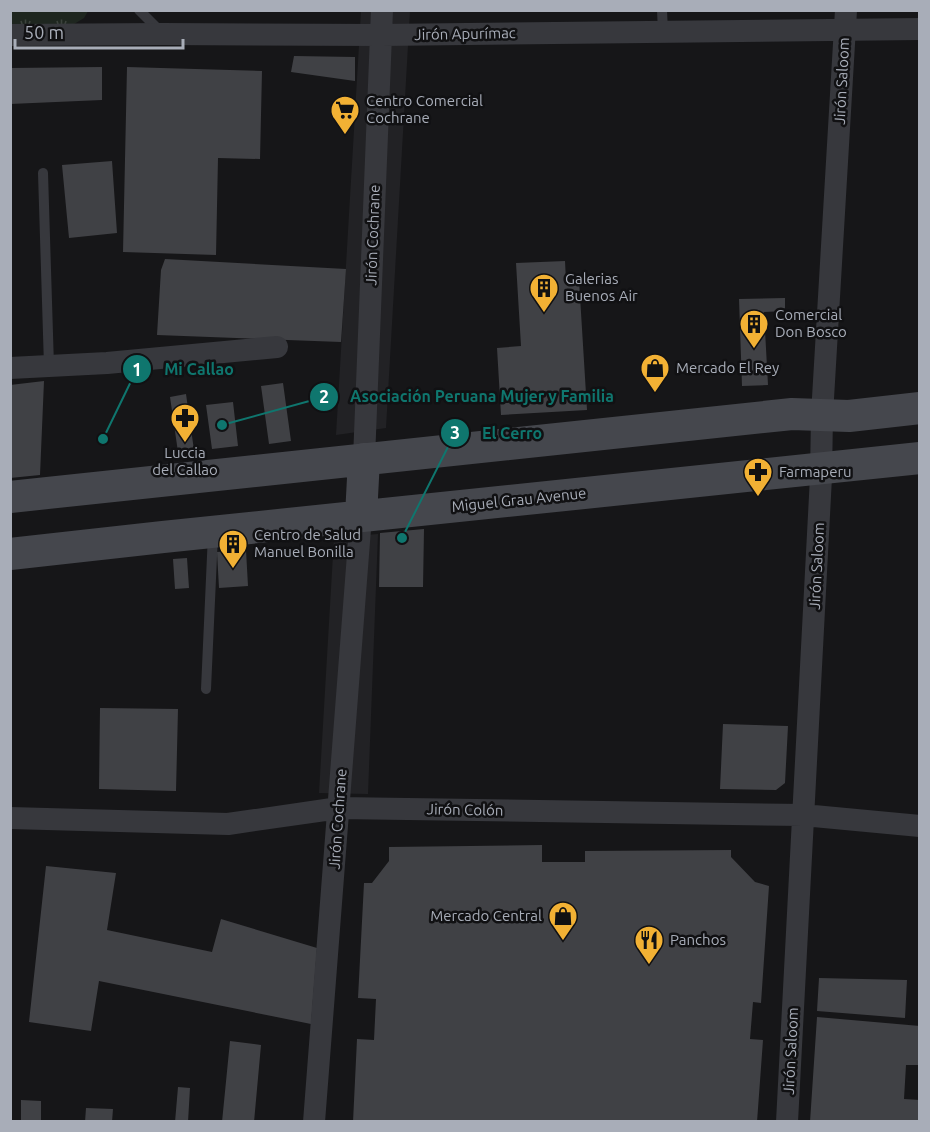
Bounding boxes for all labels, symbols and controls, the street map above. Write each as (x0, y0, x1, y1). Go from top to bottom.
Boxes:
scale bar (15, 12, 183, 50)
text: 50 m (24, 22, 64, 42)
street label: Jirón Apurímac (414, 24, 516, 43)
street label: Jirón Saloom (831, 37, 852, 125)
place label: Centro Comercial Cochrane (366, 92, 483, 126)
supermarket icon: Centro Comercial Cochrane (329, 94, 361, 136)
street label: Jirón Cochrane (362, 184, 383, 286)
place label: Galerias Buenos Air (565, 270, 638, 304)
building icon: Galerias Buenos Air (528, 272, 560, 314)
place label: Comercial Don Bosco (775, 306, 847, 340)
building icon: Comercial Don Bosco (738, 308, 770, 350)
callout: Mi Callao (122, 352, 246, 386)
shop icon: Mercado El Rey (639, 352, 671, 394)
text: 1 (132, 359, 142, 379)
place label: Mercado El Rey (676, 359, 779, 376)
text: Mi Callao (164, 360, 234, 378)
callout: Asociación Peruana Mujer y Familia (309, 380, 626, 414)
text: 2 (319, 386, 329, 406)
text: Asociación Peruana Mujer y Familia (350, 387, 614, 405)
pharmacy icon: Luccia del Callao (169, 402, 201, 444)
callout: El Cerro (440, 416, 554, 450)
text: 3 (450, 422, 460, 442)
text: El Cerro (482, 424, 542, 442)
place label: Luccia del Callao (152, 444, 218, 478)
pharmacy icon: Farmaperu (742, 456, 774, 498)
place label: Farmaperu (779, 463, 852, 480)
street label: Miguel Grau Avenue (451, 484, 587, 515)
street label: Jirón Saloom (806, 522, 827, 610)
place label: Centro de Salud Manuel Bonilla (254, 526, 361, 560)
building icon: Centro de Salud Manuel Bonilla (217, 528, 249, 570)
street label: Jirón Cochrane (325, 768, 350, 870)
street label: Jirón Colón (427, 800, 504, 819)
shop icon: Mercado Central (547, 900, 579, 942)
place label: Mercado Central (430, 907, 542, 924)
restaurant icon: Panchos (633, 924, 665, 966)
place label: Panchos (670, 931, 726, 948)
street label: Jirón Saloom (780, 1007, 801, 1095)

